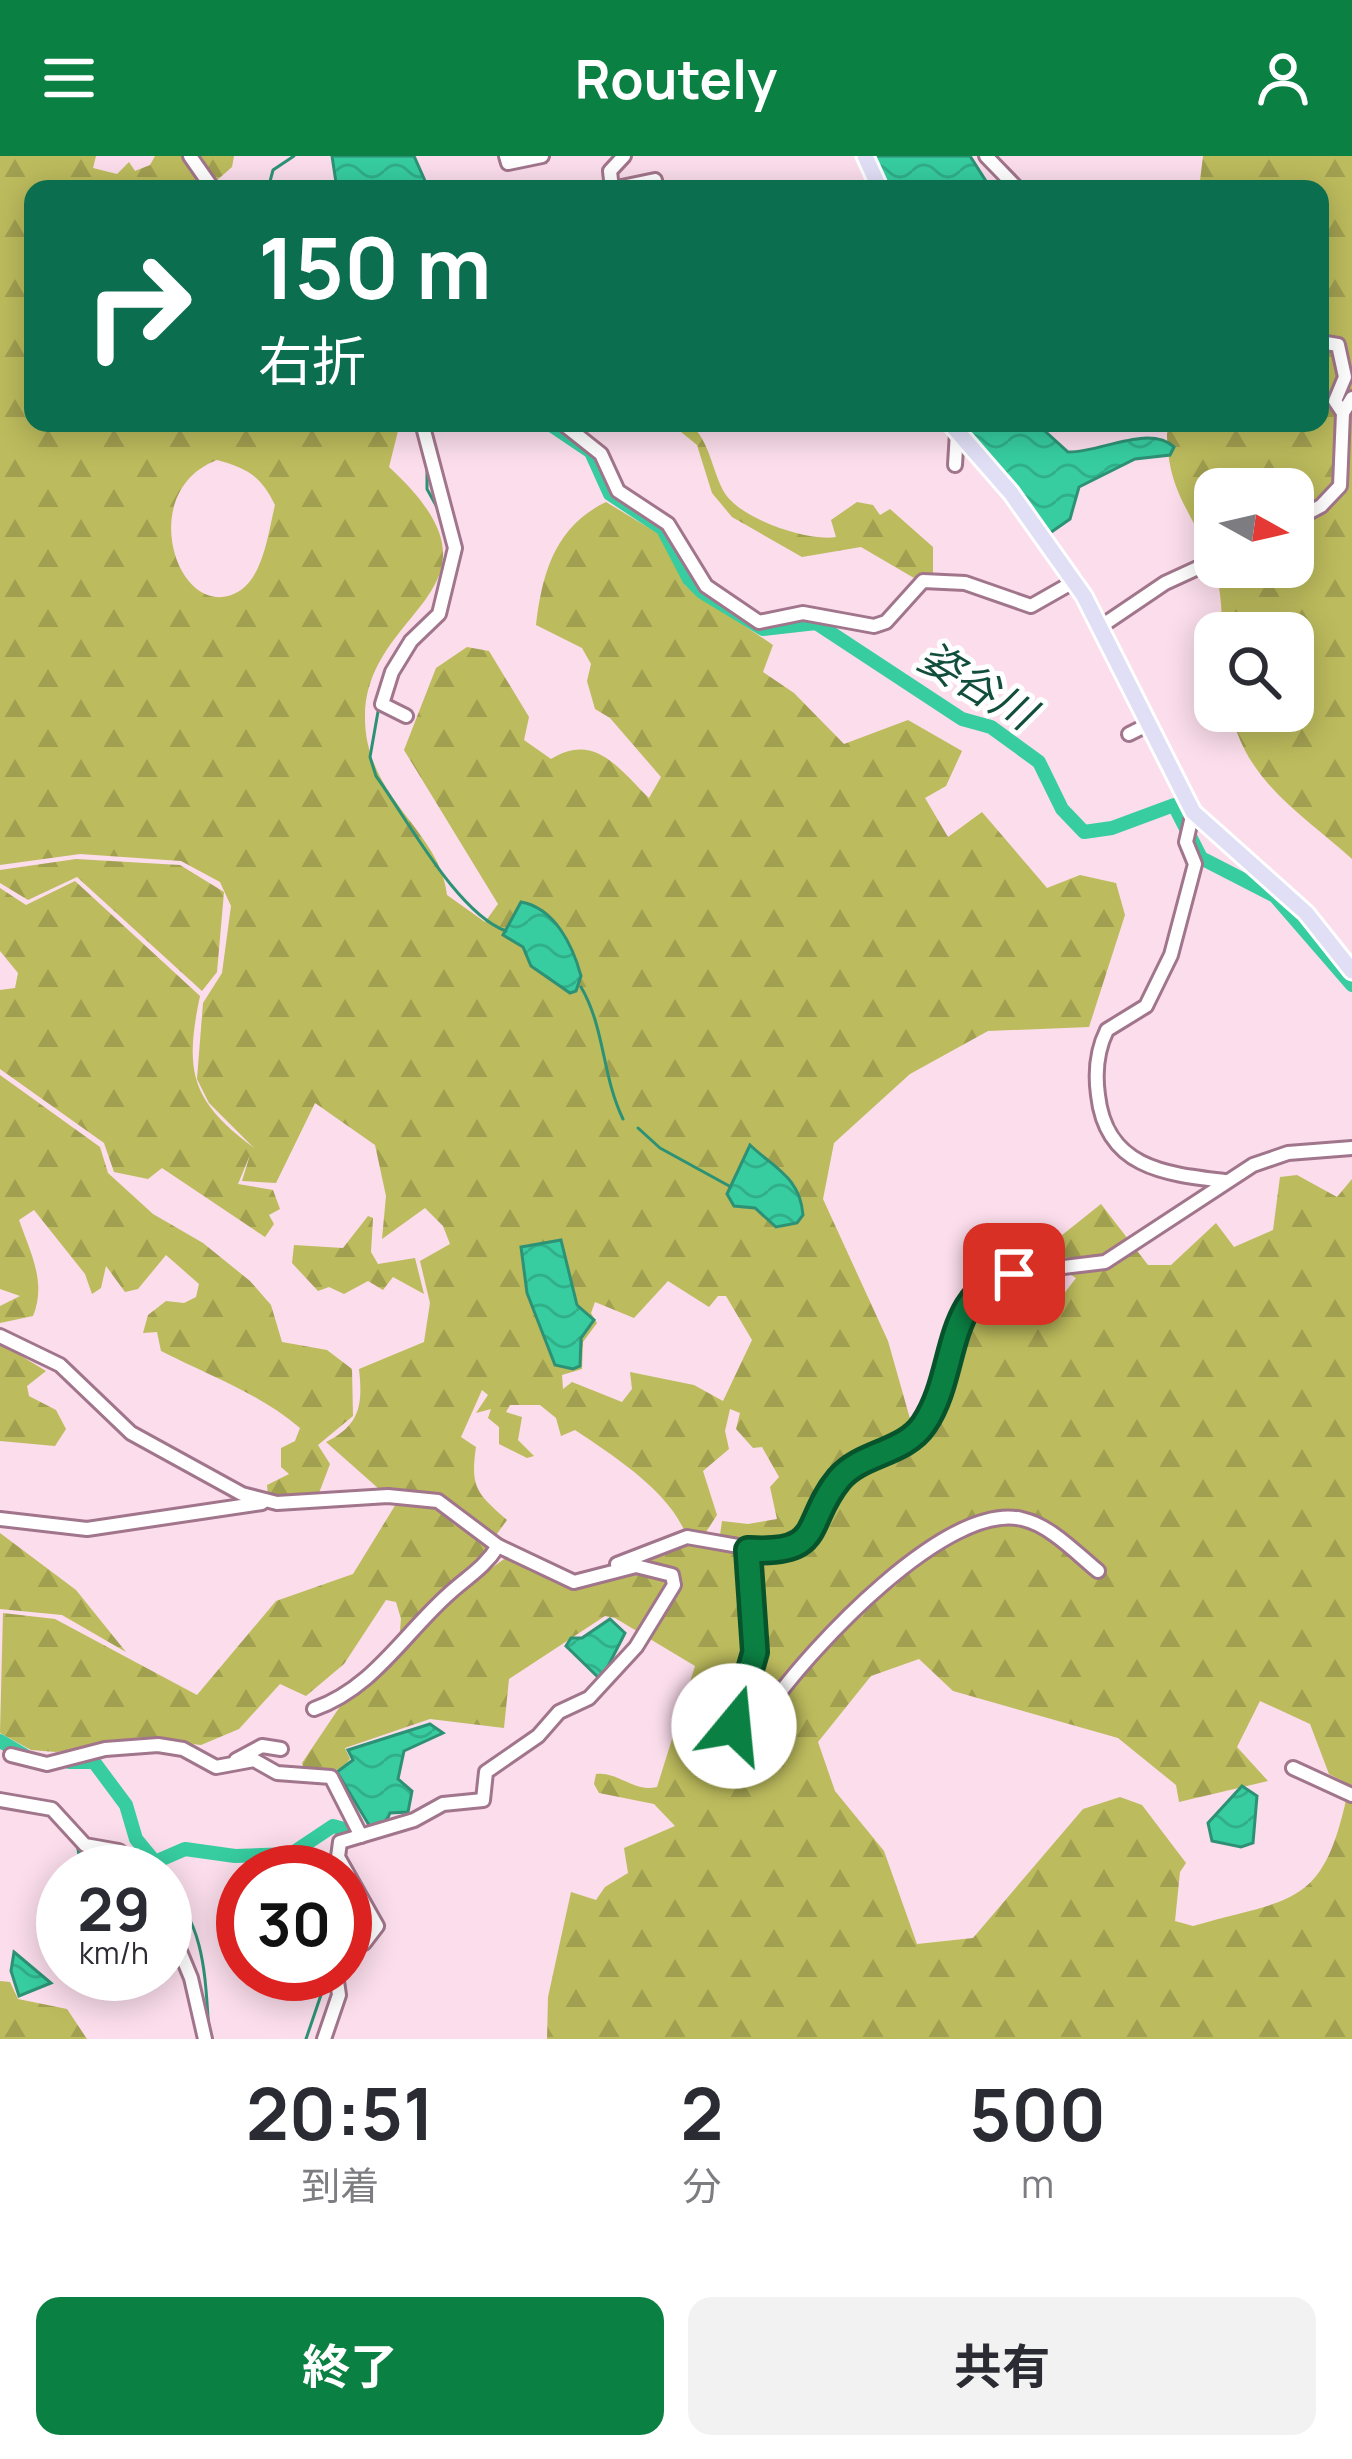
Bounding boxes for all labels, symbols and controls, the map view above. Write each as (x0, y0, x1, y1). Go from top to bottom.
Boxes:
text: Routely (575, 41, 777, 115)
icon: menu (36, 45, 102, 111)
icon: person (1250, 45, 1316, 111)
text: 150 m (258, 209, 492, 324)
icon: right (60, 228, 216, 384)
text: 右折 (258, 323, 366, 397)
north arrow (1194, 468, 1314, 588)
map controls (1194, 468, 1314, 732)
button: search (1194, 612, 1314, 732)
water label: 姿谷川 (909, 627, 1050, 744)
pin (963, 1223, 1065, 1325)
icon: arrive (981, 1241, 1047, 1307)
position arrow (671, 1663, 797, 1789)
speed limit sign: 30 (216, 1845, 372, 2001)
text: 29 (77, 1867, 151, 1949)
text: km/h (79, 1932, 149, 1973)
text: 20:51 (246, 2063, 435, 2162)
text: 2 (680, 2063, 723, 2162)
text: 500 (969, 2064, 1106, 2163)
text: m (1021, 2156, 1054, 2210)
text: 到着 (301, 2158, 379, 2212)
text: 分 (682, 2158, 721, 2212)
button: 終了 (36, 2297, 664, 2435)
button: 共有 (688, 2297, 1316, 2435)

